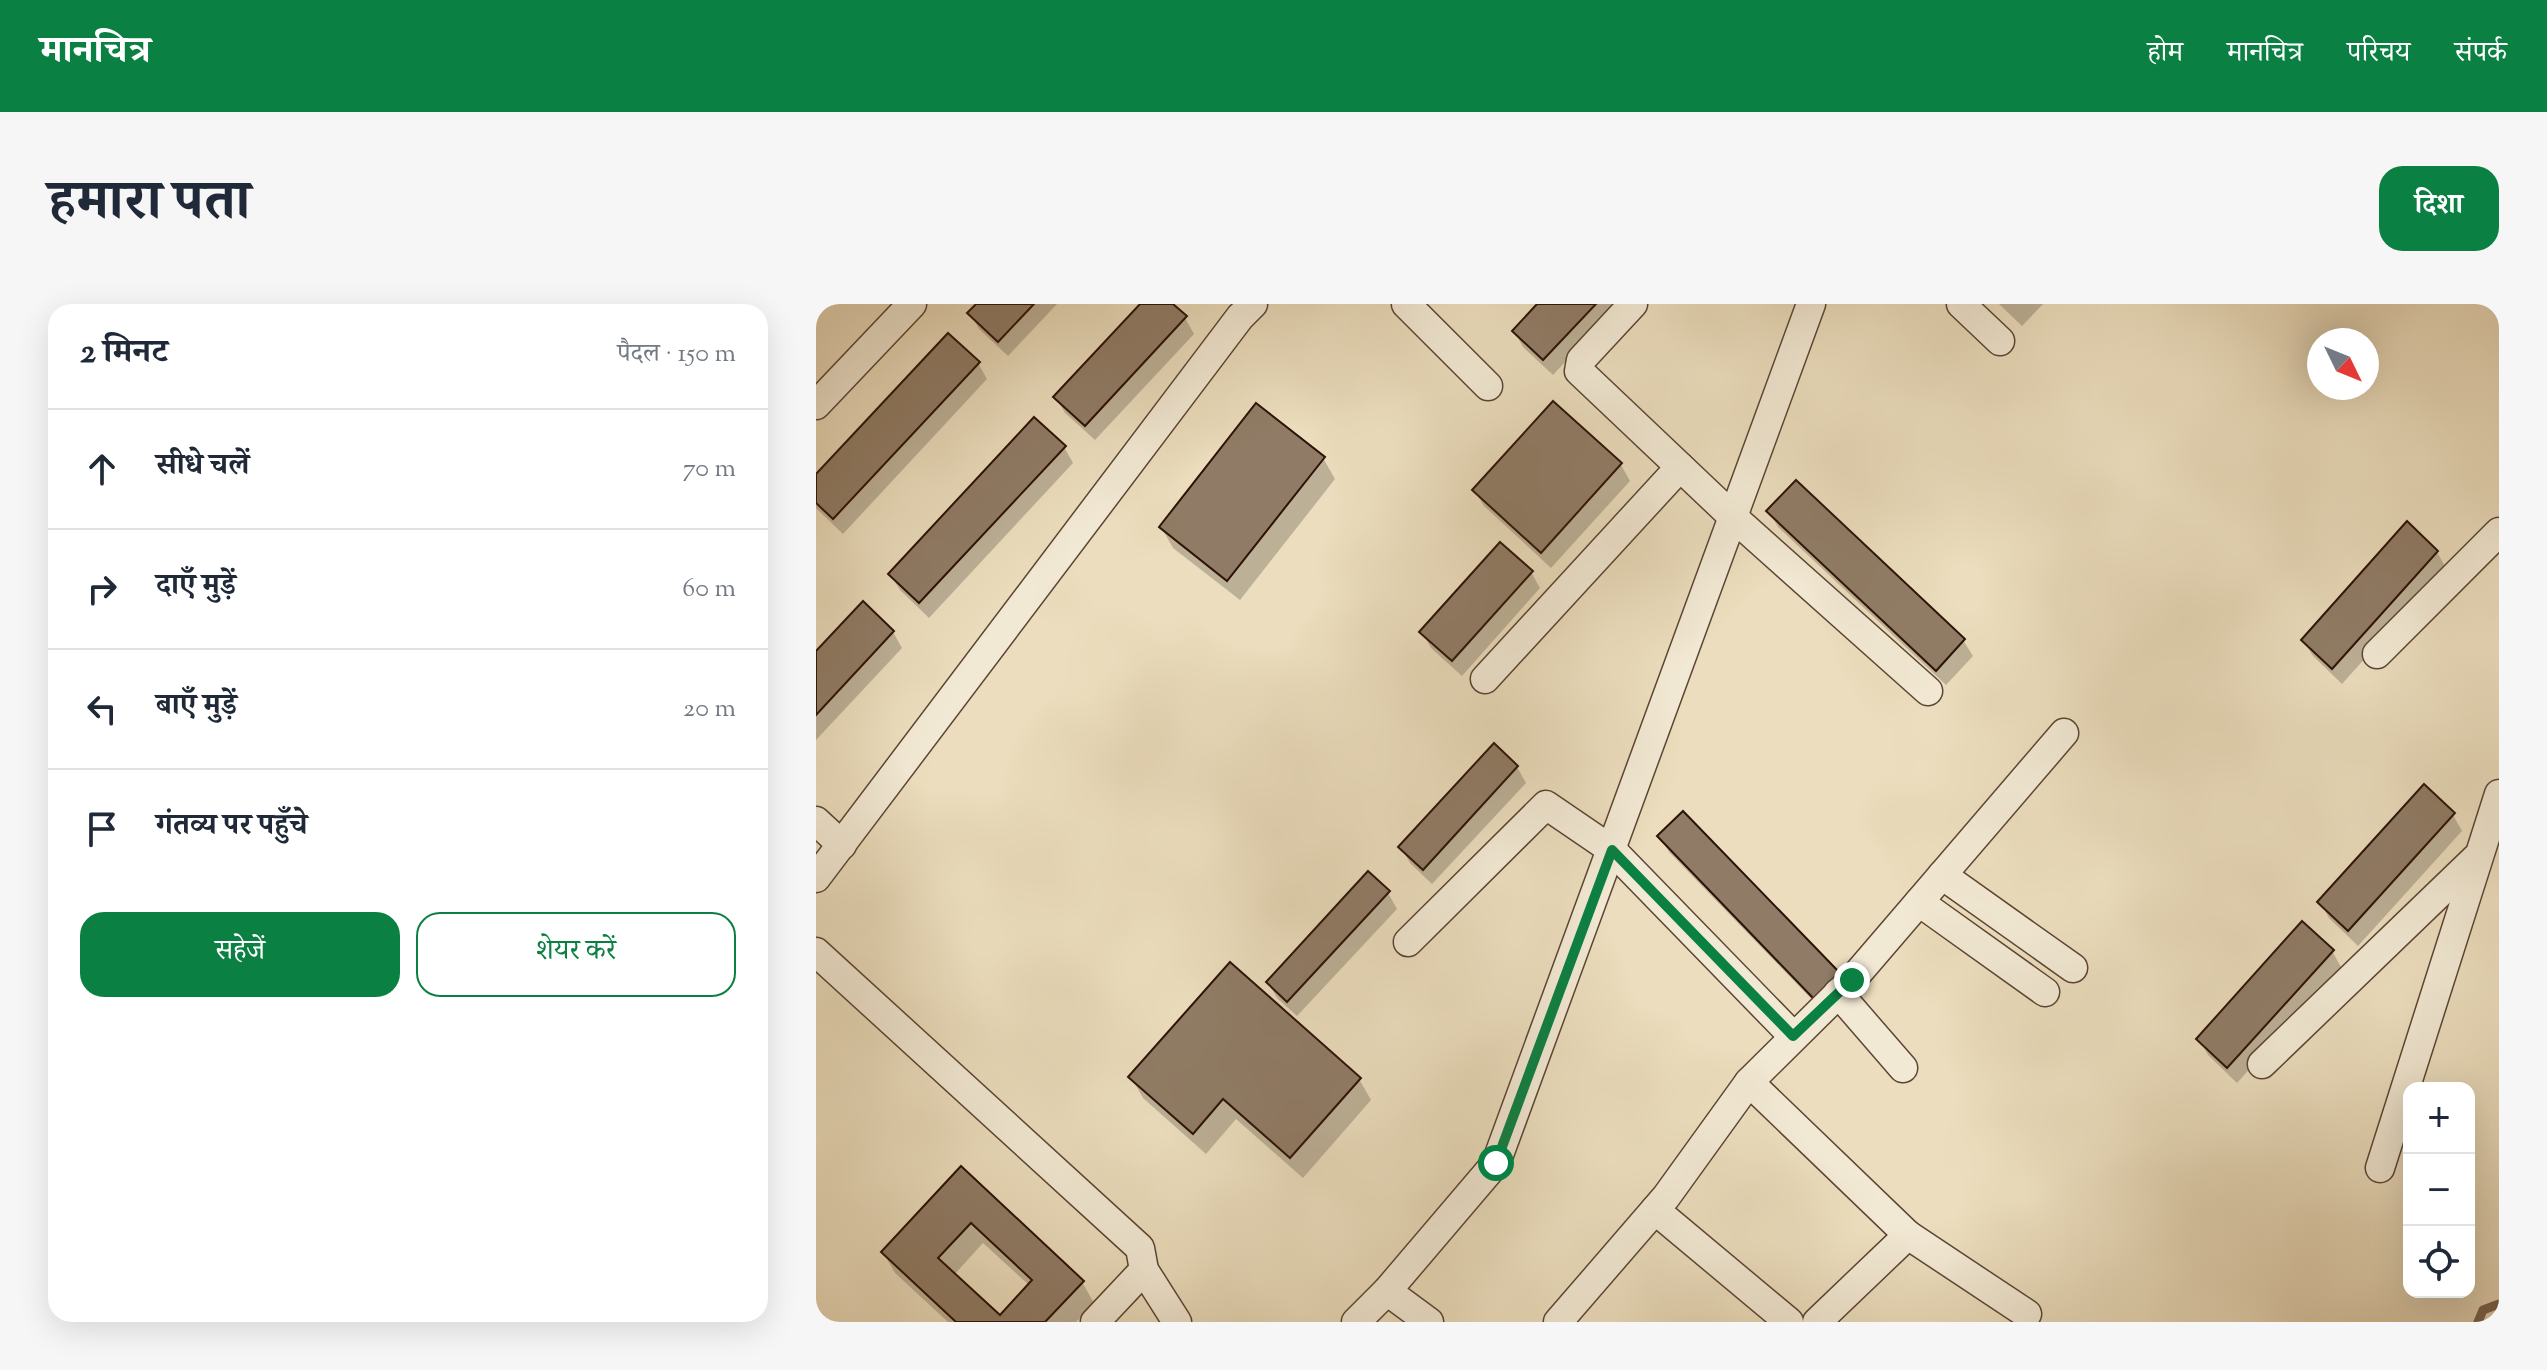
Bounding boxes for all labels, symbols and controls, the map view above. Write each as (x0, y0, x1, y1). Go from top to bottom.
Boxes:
text: मानचित्र (40, 26, 151, 80)
text: होम (2147, 34, 2183, 74)
text: मानचित्र (2227, 34, 2303, 74)
text: परिचय (2347, 34, 2410, 74)
text: संपर्क (2454, 34, 2507, 74)
text: हमारा पता (48, 164, 251, 245)
button: दिशा (2379, 166, 2499, 251)
north arrow (2307, 328, 2379, 400)
text: 2 मिनट (80, 329, 168, 378)
text: पैदल · 150 m (617, 336, 736, 373)
text: सीधे चलें (156, 445, 249, 488)
icon: ahead (80, 447, 124, 491)
text: 70 m (683, 451, 736, 488)
text: दाएँ मुड़ें (156, 565, 236, 608)
icon: right (80, 567, 124, 611)
text: 60 m (682, 571, 736, 608)
text: बाएँ मुड़ें (156, 685, 237, 728)
icon: left (80, 687, 124, 731)
text: 20 m (683, 691, 736, 728)
text: गंतव्य पर पहुँचे (156, 805, 308, 848)
icon: arrive (80, 807, 124, 851)
button: सहेजें (80, 912, 400, 997)
button: शेयर करें (416, 912, 736, 997)
route end (1834, 962, 1870, 998)
map controls (2403, 1082, 2475, 1298)
button: + (2403, 1082, 2475, 1154)
route start (1478, 1145, 1514, 1181)
button: − (2403, 1154, 2475, 1226)
button: locate (2403, 1226, 2475, 1298)

